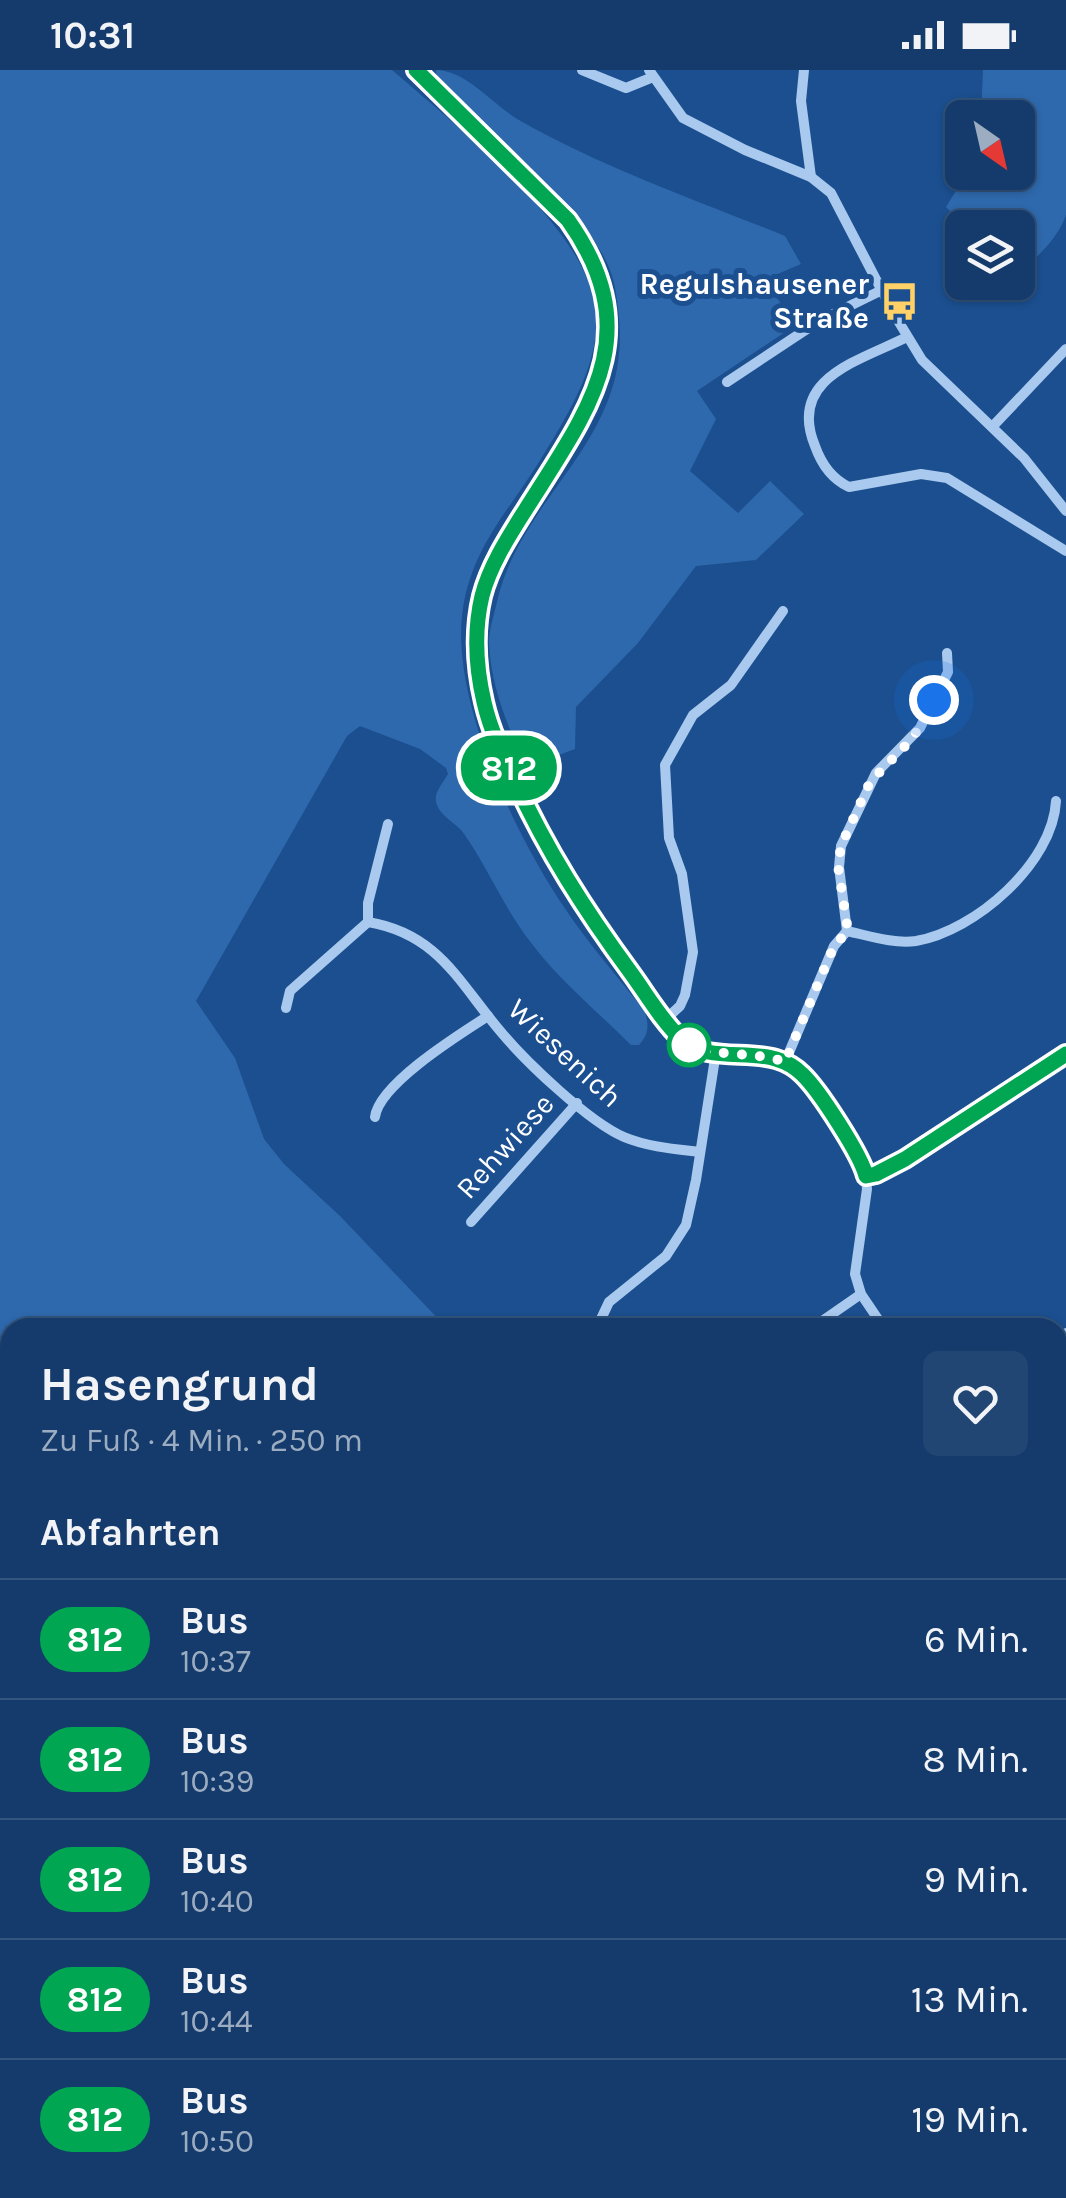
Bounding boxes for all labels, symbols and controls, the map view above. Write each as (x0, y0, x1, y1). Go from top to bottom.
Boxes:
text: 10:31 (50, 13, 135, 58)
north arrow (945, 100, 1035, 190)
map controls (945, 100, 1035, 300)
button: layers (945, 210, 1035, 300)
place label: Regulshausener Straße (639, 266, 869, 336)
bus stop icon: Regulshausener Straße (878, 280, 920, 322)
your location (909, 675, 959, 725)
line badge: 812 (452, 736, 566, 800)
text: 812 (481, 748, 537, 789)
street label: Wiesenich (500, 991, 630, 1115)
unlabelled marker (668, 1024, 710, 1066)
street label: Rehwiese (448, 1086, 562, 1206)
button: heart (923, 1351, 1028, 1456)
text: Hasengrund (40, 1356, 319, 1412)
text: Zu Fuß · 4 Min. · 250 m (40, 1422, 363, 1459)
text: Abfahrten (40, 1510, 221, 1555)
text: Bus (180, 1598, 249, 1643)
text: 6 Min. (924, 1617, 1028, 1662)
text: 812 (67, 1619, 123, 1660)
text: 10:37 (180, 1643, 251, 1680)
text: Bus (180, 1718, 249, 1763)
text: 8 Min. (922, 1737, 1028, 1782)
text: 812 (67, 1739, 123, 1780)
text: 10:39 (180, 1763, 254, 1800)
text: Bus (180, 1838, 249, 1883)
text: 9 Min. (924, 1857, 1028, 1902)
text: 812 (67, 1859, 123, 1900)
text: 10:40 (180, 1883, 254, 1920)
text: Bus (180, 1958, 249, 2003)
text: 13 Min. (911, 1977, 1028, 2022)
text: 812 (67, 1979, 123, 2020)
text: 10:44 (180, 2003, 253, 2040)
text: Bus (180, 2078, 249, 2123)
text: 19 Min. (911, 2097, 1028, 2142)
text: 812 (67, 2099, 123, 2140)
text: 10:50 (180, 2123, 254, 2160)

